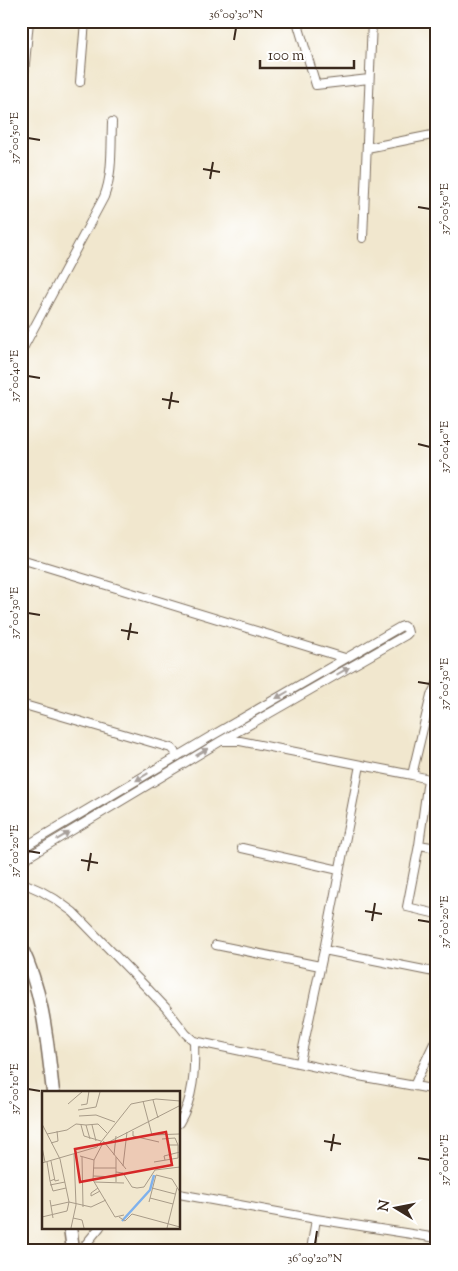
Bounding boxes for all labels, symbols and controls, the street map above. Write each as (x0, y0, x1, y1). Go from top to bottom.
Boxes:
text: 36°09'30"N (209, 6, 263, 24)
scale bar (260, 38, 354, 70)
text: 100 m (268, 46, 305, 67)
text: 37°00'50"E (6, 111, 24, 164)
text: 37°00'50"E (436, 182, 454, 235)
text: 37°00'40"E (6, 349, 24, 402)
text: 37°00'40"E (436, 420, 454, 473)
text: 37°00'30"E (6, 586, 24, 639)
text: 37°00'30"E (436, 657, 454, 710)
one-way arrow (337, 667, 350, 676)
one-way arrow (275, 691, 289, 699)
one-way arrow (196, 748, 209, 757)
one-way arrow (135, 773, 148, 782)
text: 37°00'20"E (6, 824, 24, 878)
one-way arrow (57, 831, 70, 840)
text: 37°00'20"E (436, 895, 454, 949)
text: 37°00'10"E (6, 1062, 24, 1115)
inset map (42, 1091, 180, 1228)
text: 37°00'10"E (436, 1133, 454, 1186)
north arrow (370, 1184, 420, 1234)
text: N (374, 1199, 396, 1213)
text: 36°09'20"N (288, 1250, 343, 1268)

